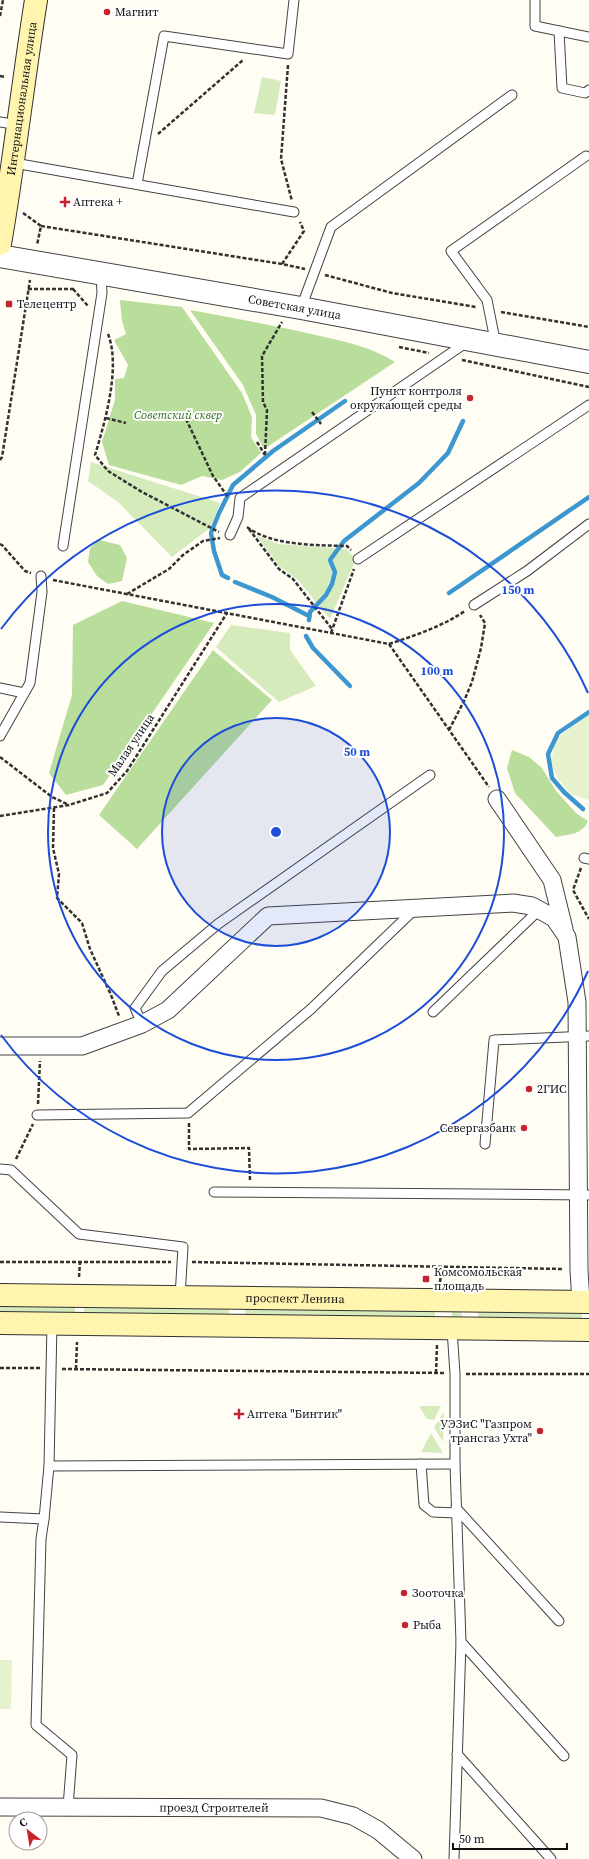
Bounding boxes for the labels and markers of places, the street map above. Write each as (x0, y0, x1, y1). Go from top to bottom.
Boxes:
place label: Магнит (115, 4, 159, 20)
marker: Магнит (102, 7, 112, 17)
place label: Аптека + (73, 194, 123, 210)
marker: Аптека + (60, 197, 70, 207)
place label: Телецентр (17, 296, 77, 312)
marker: Телецентр (4, 299, 14, 309)
place label: Пункт контроля окружающей среды (350, 383, 462, 413)
marker: Пункт контроля окружающей среды (465, 393, 475, 403)
centre of rings (269, 825, 283, 839)
place label: 2ГИС (537, 1081, 567, 1097)
marker: 2ГИС (524, 1084, 534, 1094)
place label: Севергазбанк (440, 1120, 516, 1136)
marker: Севергазбанк (519, 1123, 529, 1133)
place label: Комсомольская площадь (434, 1264, 522, 1294)
marker: Комсомольская площадь (421, 1274, 431, 1284)
place label: Аптека "Бинтик" (247, 1406, 342, 1422)
marker: Аптека "Бинтик" (234, 1409, 244, 1419)
place label: УЭЗиС "Газпром трансгаз Ухта" (440, 1416, 532, 1446)
marker: УЭЗиС "Газпром трансгаз Ухта" (535, 1426, 545, 1436)
place label: Зооточка (412, 1585, 465, 1601)
marker: Зооточка (399, 1588, 409, 1598)
place label: Рыба (413, 1617, 442, 1633)
marker: Рыба (400, 1620, 410, 1630)

